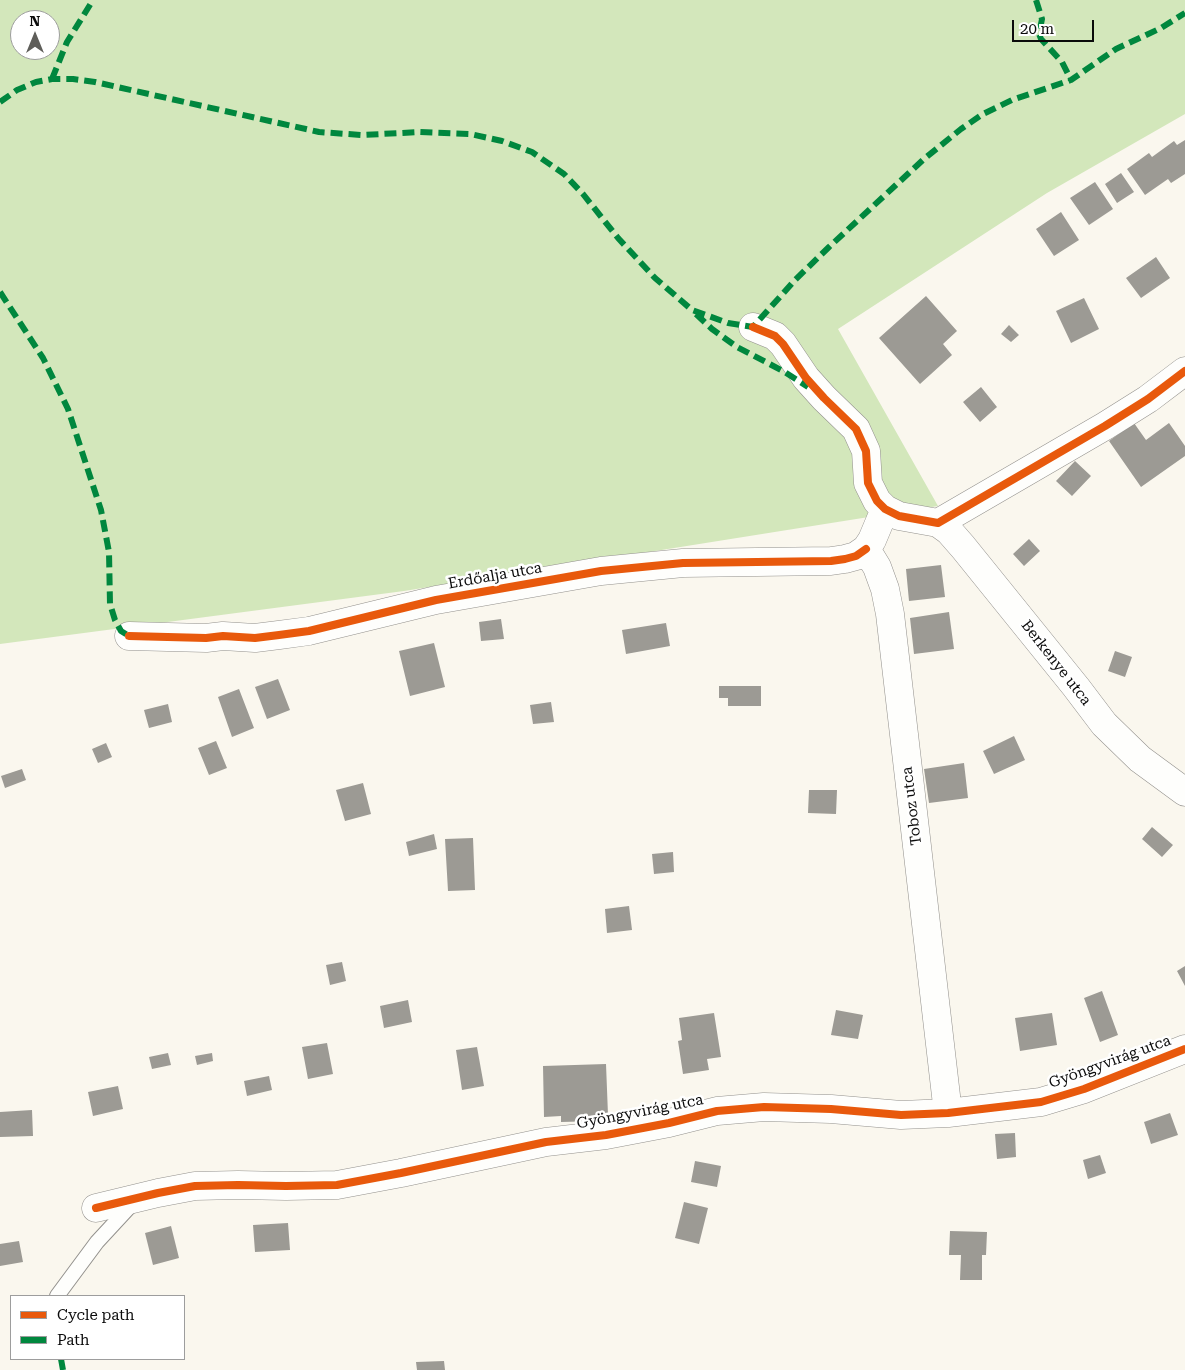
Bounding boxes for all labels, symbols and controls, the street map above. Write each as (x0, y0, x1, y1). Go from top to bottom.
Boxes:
north arrow (10, 10, 60, 60)
scale bar (1015, 10, 1098, 42)
text: N (30, 13, 40, 29)
text: 20 m (1020, 20, 1054, 38)
street label: Erdőalja utca (447, 559, 543, 593)
street label: Berkenye utca (1017, 617, 1095, 709)
street label: Toboz utca (898, 766, 926, 846)
street label: Gyöngyvirág utca (1047, 1032, 1173, 1092)
street label: Gyöngyvirág utca (575, 1091, 705, 1133)
legend (10, 1295, 185, 1360)
text: Cycle path (57, 1306, 134, 1324)
text: Path (57, 1331, 90, 1349)

